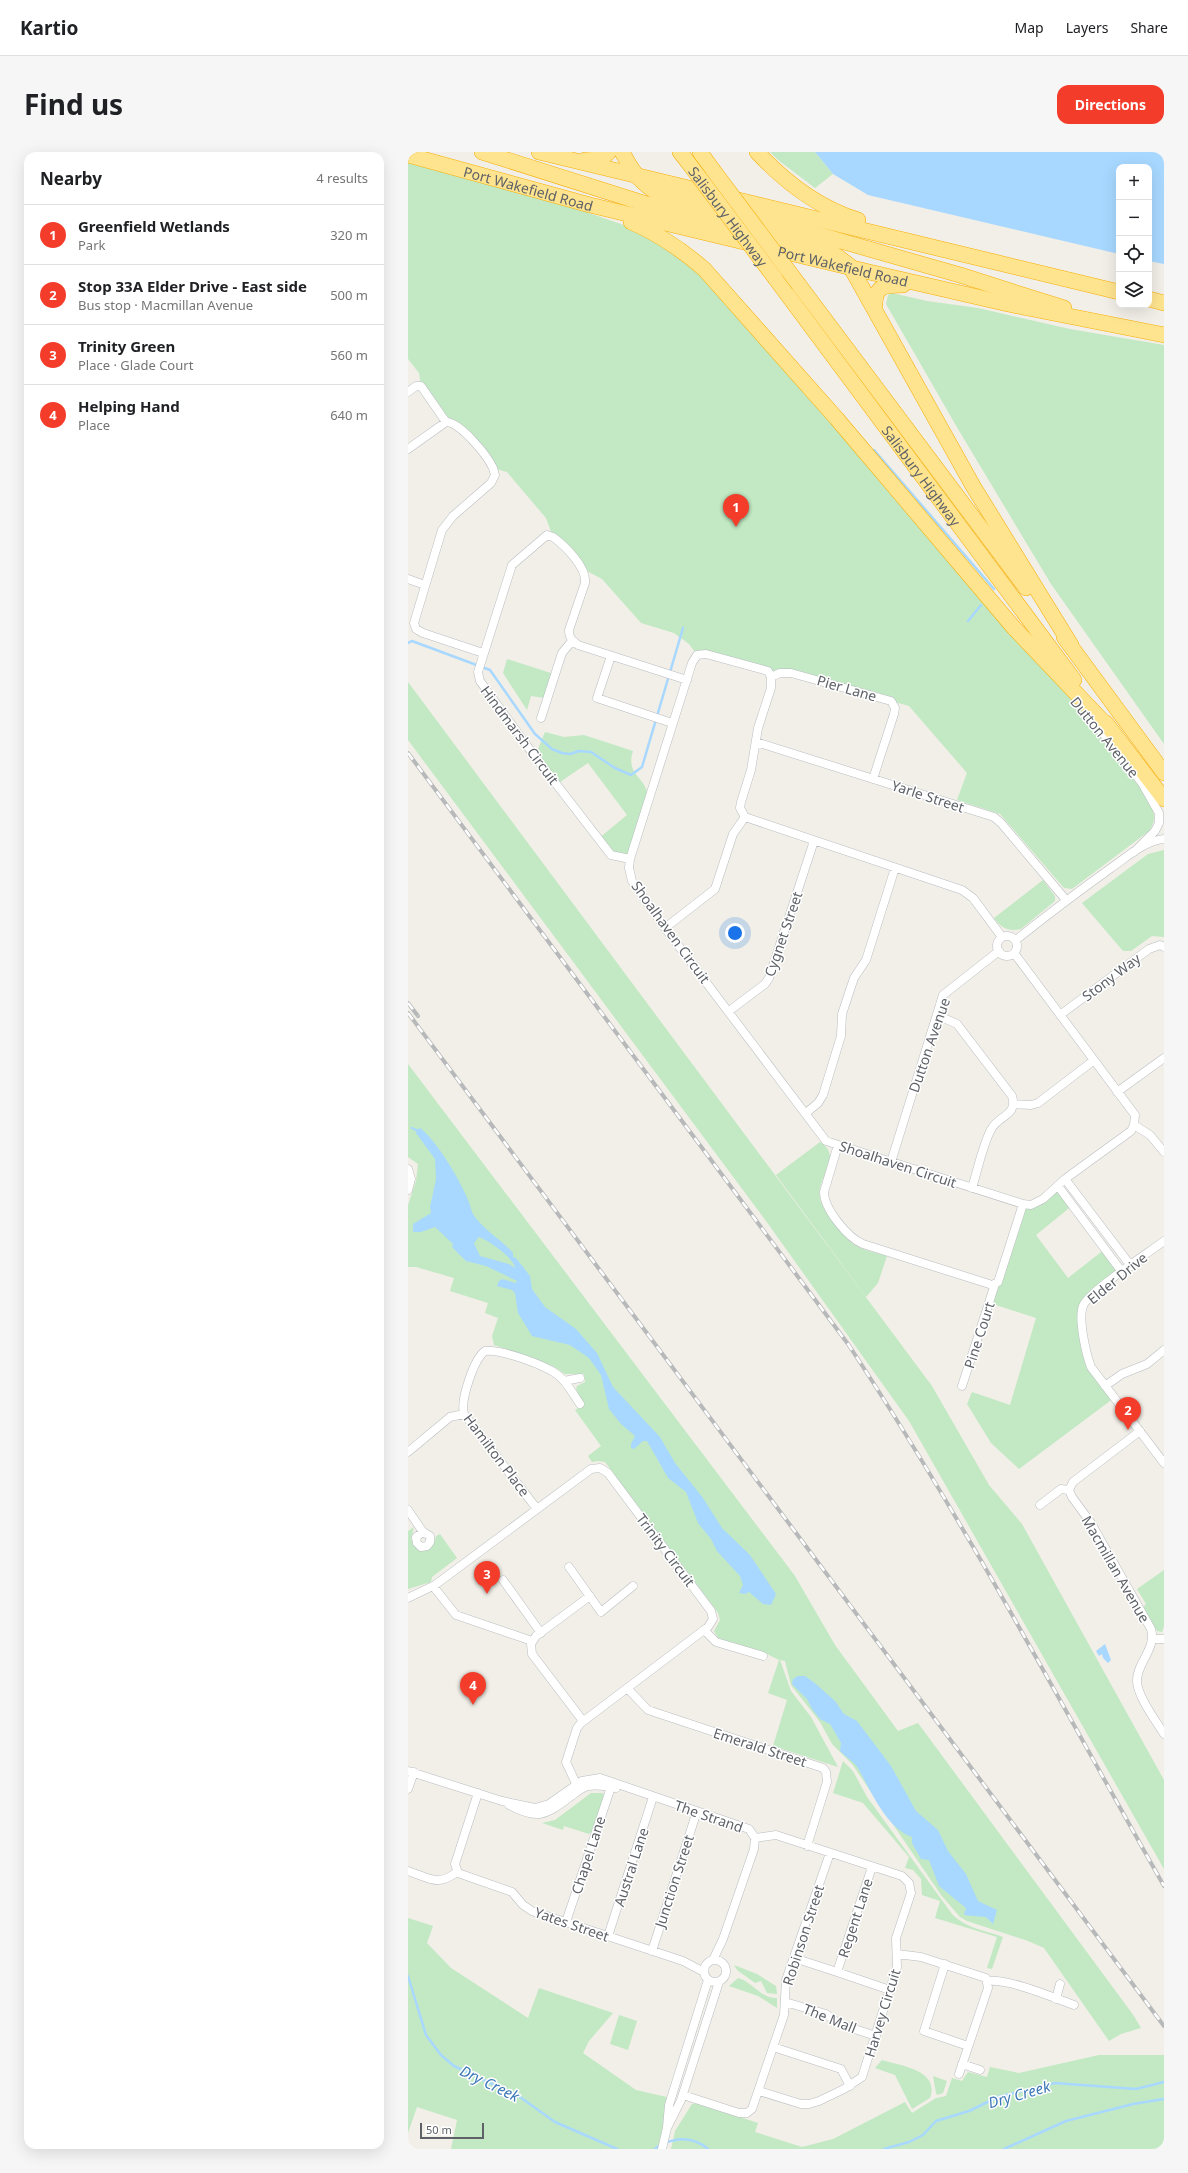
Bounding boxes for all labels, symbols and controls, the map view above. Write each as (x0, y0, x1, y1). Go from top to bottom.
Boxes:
text: Kartio (20, 15, 78, 41)
text: Map (1015, 18, 1044, 37)
text: Layers (1066, 18, 1108, 37)
text: Share (1130, 18, 1168, 37)
text: Find us (24, 85, 123, 123)
button: Directions (1057, 85, 1164, 124)
street label: Port Wakefield Road (462, 161, 595, 215)
street label: Salisbury Highway (685, 162, 773, 271)
map controls (1116, 164, 1152, 308)
button: + (1116, 164, 1152, 200)
text: Nearby (40, 167, 102, 190)
text: 4 results (316, 169, 368, 187)
button: − (1116, 200, 1152, 236)
text: Greenfield Wetlands (78, 216, 230, 236)
text: 1 (49, 226, 57, 244)
text: 320 m (330, 226, 368, 244)
text: Park (78, 236, 105, 254)
button: locate (1116, 236, 1152, 272)
street label: Port Wakefield Road (776, 241, 910, 290)
button: layers (1116, 272, 1152, 308)
text: Stop 33A Elder Drive - East side (78, 276, 307, 296)
text: 2 (49, 286, 57, 304)
text: 500 m (330, 286, 368, 304)
text: Bus stop · Macmillan Avenue (78, 296, 253, 314)
text: Trinity Green (78, 336, 175, 356)
text: 3 (49, 346, 57, 364)
text: 560 m (330, 346, 368, 364)
text: Place · Glade Court (78, 356, 193, 374)
text: Helping Hand (78, 396, 180, 416)
text: 4 (49, 406, 57, 424)
text: 640 m (330, 406, 368, 424)
text: Place (78, 416, 110, 434)
street label: Salisbury Highway (878, 421, 966, 530)
pin: 1 (723, 494, 749, 527)
street label: Pier Lane (815, 670, 879, 706)
street label: Hindmarsh Circuit (477, 682, 563, 788)
street label: Dutton Avenue (1066, 693, 1144, 781)
street label: Yarle Street (889, 775, 967, 817)
street label: Shoalhaven Circuit (627, 877, 715, 987)
street label: Cygnet Street (760, 889, 806, 979)
your location (725, 923, 745, 943)
street label: Stony Way (1078, 948, 1145, 1005)
street label: Dutton Avenue (904, 995, 954, 1095)
street label: Shoalhaven Circuit (837, 1136, 959, 1192)
street label: Elder Drive (1083, 1248, 1151, 1308)
street label: Pine Court (959, 1299, 999, 1371)
pin: 2 (1115, 1397, 1141, 1430)
street label: Hamilton Place (460, 1410, 534, 1500)
street label: Trinity Circuit (632, 1510, 700, 1590)
street label: Macmillan Avenue (1078, 1512, 1154, 1626)
pin: 3 (474, 1561, 500, 1594)
pin: 4 (460, 1672, 486, 1705)
street label: Emerald Street (711, 1723, 809, 1771)
street label: The Strand (672, 1795, 746, 1837)
street label: Chapel Lane (566, 1814, 610, 1896)
street label: Austral Lane (609, 1825, 653, 1909)
street label: Junction Street (649, 1832, 698, 1932)
street label: Regent Lane (833, 1876, 877, 1960)
street label: Robinson Street (778, 1882, 828, 1988)
street label: Yates Street (532, 1902, 612, 1946)
street label: Harvey Circuit (860, 1966, 904, 2060)
street label: The Mall (801, 1999, 859, 2037)
water label: Dry Creek (457, 2060, 524, 2106)
water label: Dry Creek (986, 2075, 1053, 2112)
scale bar (420, 2121, 484, 2140)
text: 50 m (426, 2122, 452, 2137)

